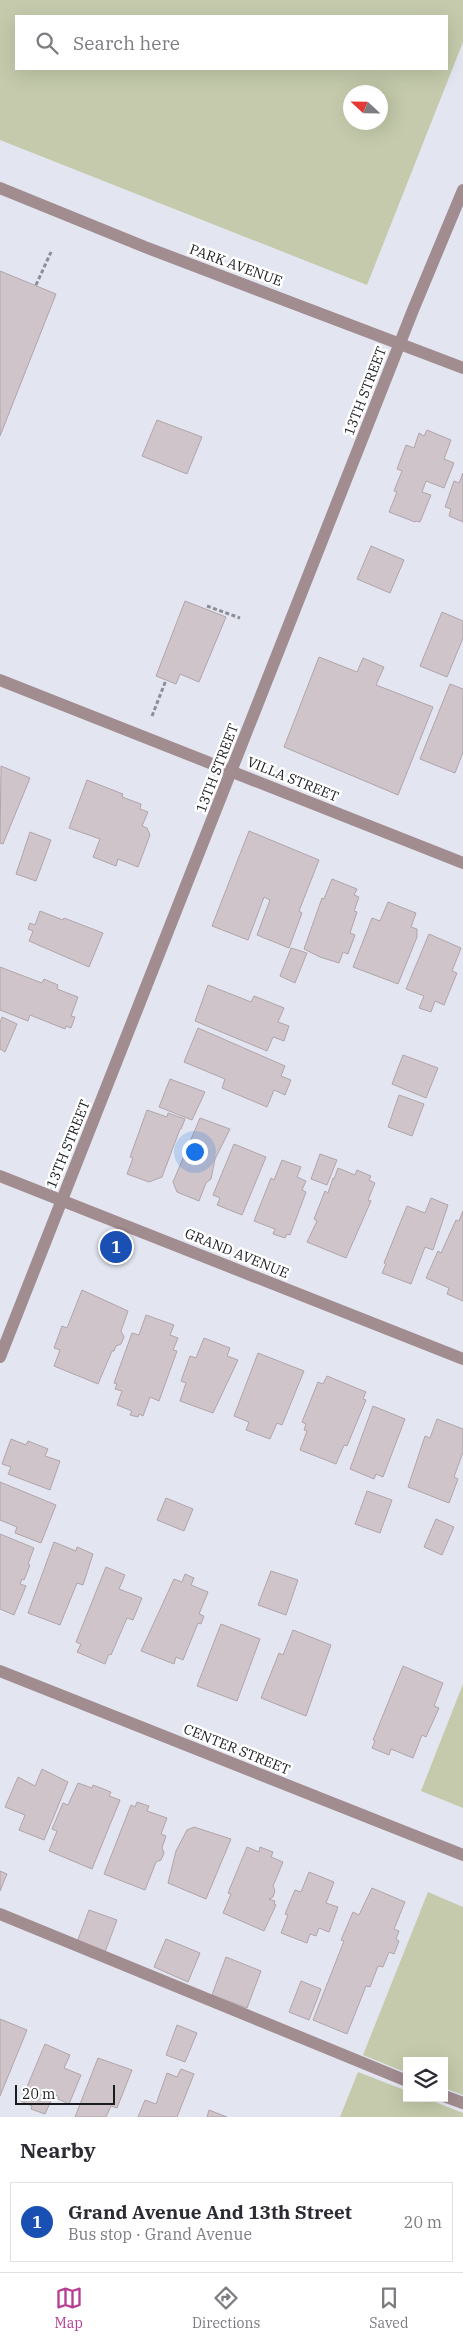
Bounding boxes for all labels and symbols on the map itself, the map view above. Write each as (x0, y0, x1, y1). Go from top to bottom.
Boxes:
north arrow (343, 85, 388, 130)
street label: PARK AVENUE (187, 240, 285, 290)
street label: 13TH STREET (340, 344, 390, 438)
street label: 13TH STREET (192, 721, 242, 815)
street label: VILLA STREET (244, 752, 342, 806)
street label: 13TH STREET (42, 1097, 94, 1191)
your location (182, 1139, 208, 1165)
street label: GRAND AVENUE (182, 1224, 292, 1282)
pin: 1 (100, 1228, 132, 1266)
street label: CENTER STREET (181, 1719, 293, 1779)
scale bar (15, 2082, 115, 2105)

